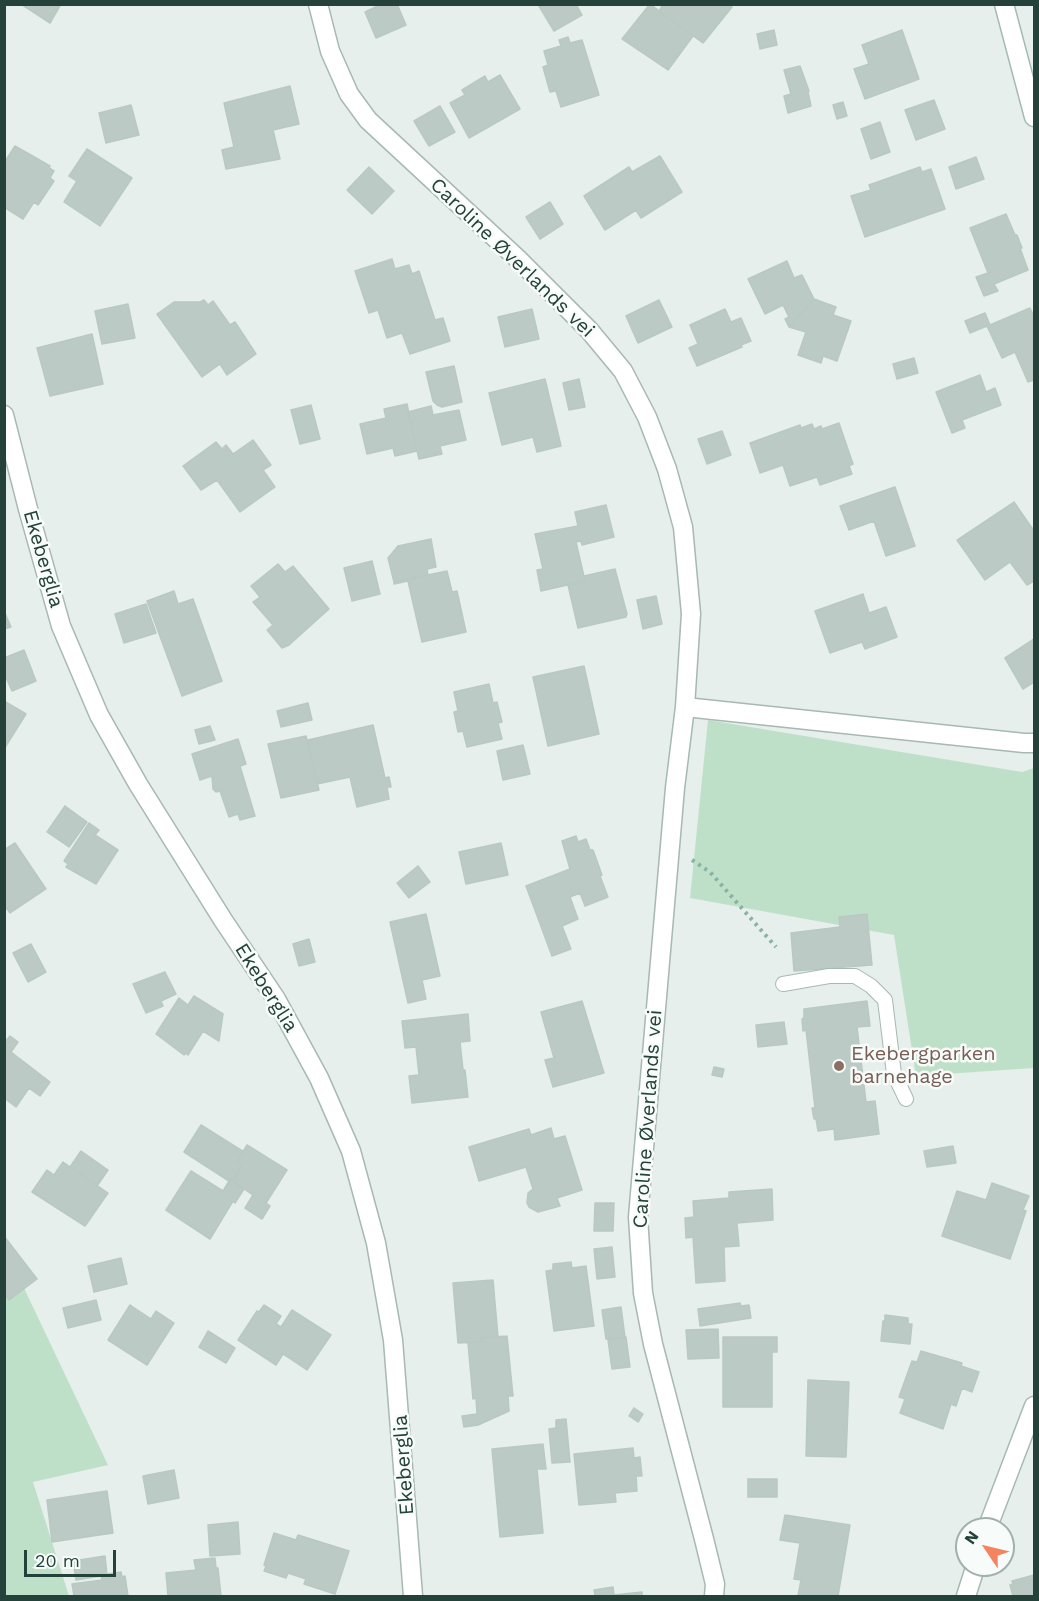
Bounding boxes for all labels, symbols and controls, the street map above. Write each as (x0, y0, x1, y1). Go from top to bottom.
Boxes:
street label: Caroline Øverlands vei (425, 173, 599, 343)
street label: Ekeberglia (18, 507, 68, 611)
street label: Ekeberglia (229, 939, 303, 1037)
street label: Caroline Øverlands vei (628, 1009, 668, 1229)
place label: Ekebergparken barnehage (851, 1042, 996, 1089)
marker: Ekebergparken barnehage (832, 1059, 846, 1073)
street label: Ekeberglia (389, 1414, 419, 1516)
north arrow (955, 1517, 1015, 1577)
text: N (960, 1527, 983, 1548)
scale bar (27, 1538, 118, 1576)
text: 20 m (35, 1550, 80, 1571)

